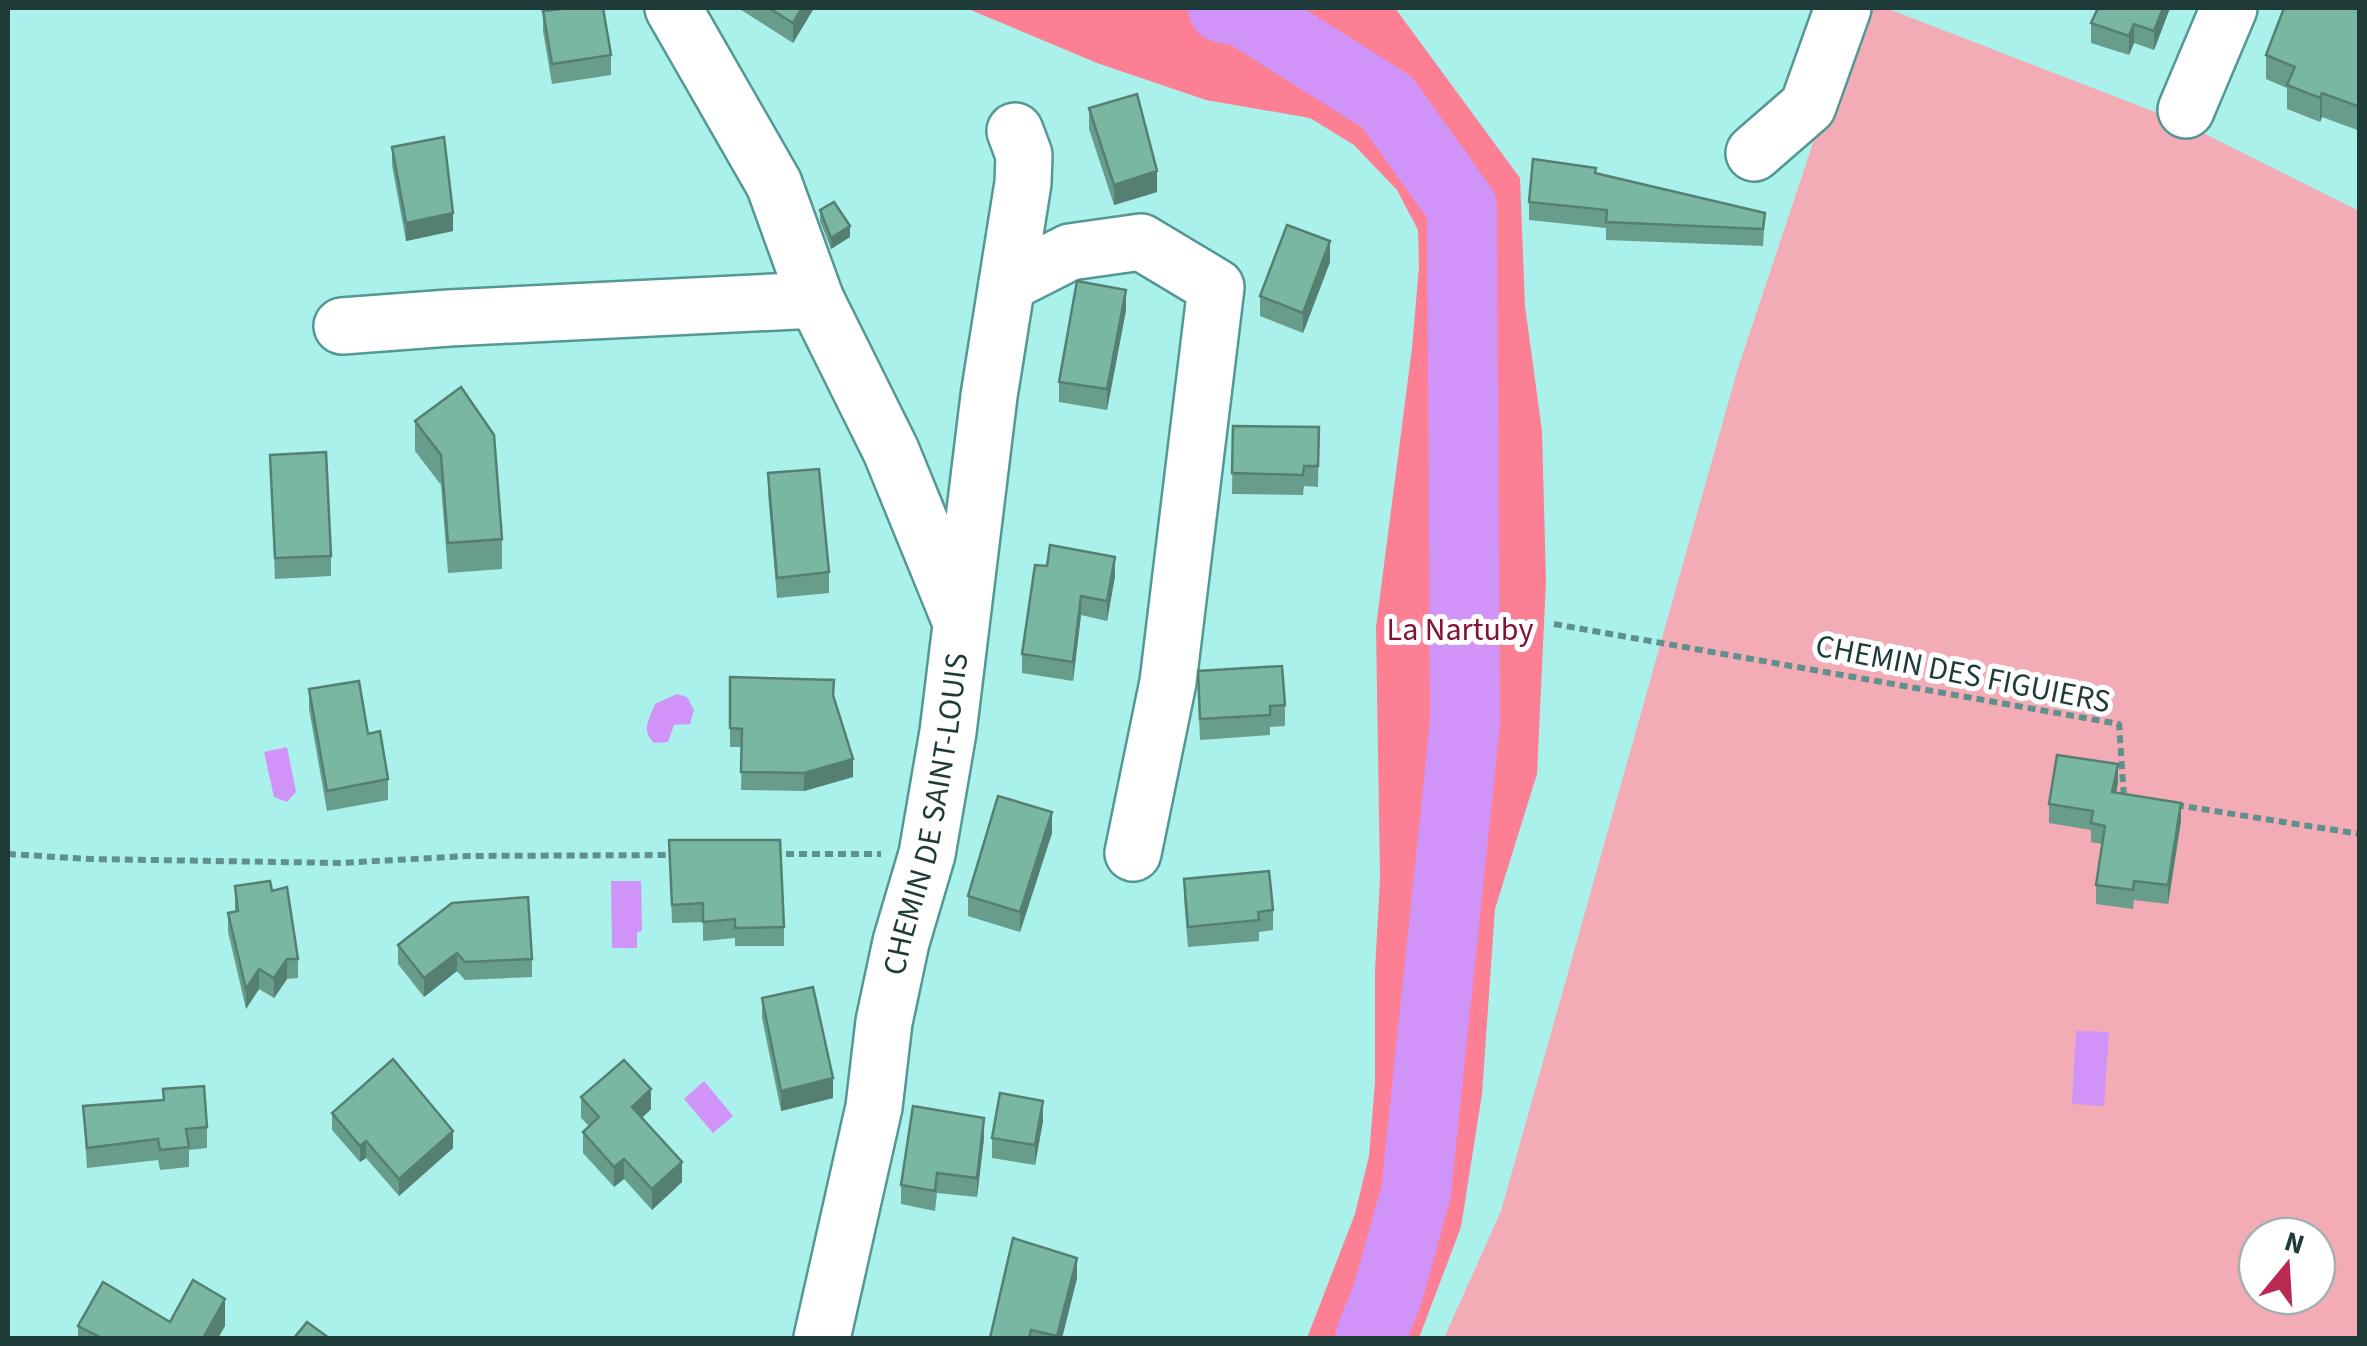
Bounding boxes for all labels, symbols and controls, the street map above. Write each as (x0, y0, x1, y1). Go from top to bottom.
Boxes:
park label: La Nartuby (1387, 607, 1533, 653)
street label: CHEMIN DES FIGUIERS (1812, 623, 2114, 725)
street label: CHEMIN DE SAINT-LOUIS (872, 650, 980, 979)
north arrow (2237, 1216, 2337, 1316)
text: N (2279, 1221, 2309, 1265)

